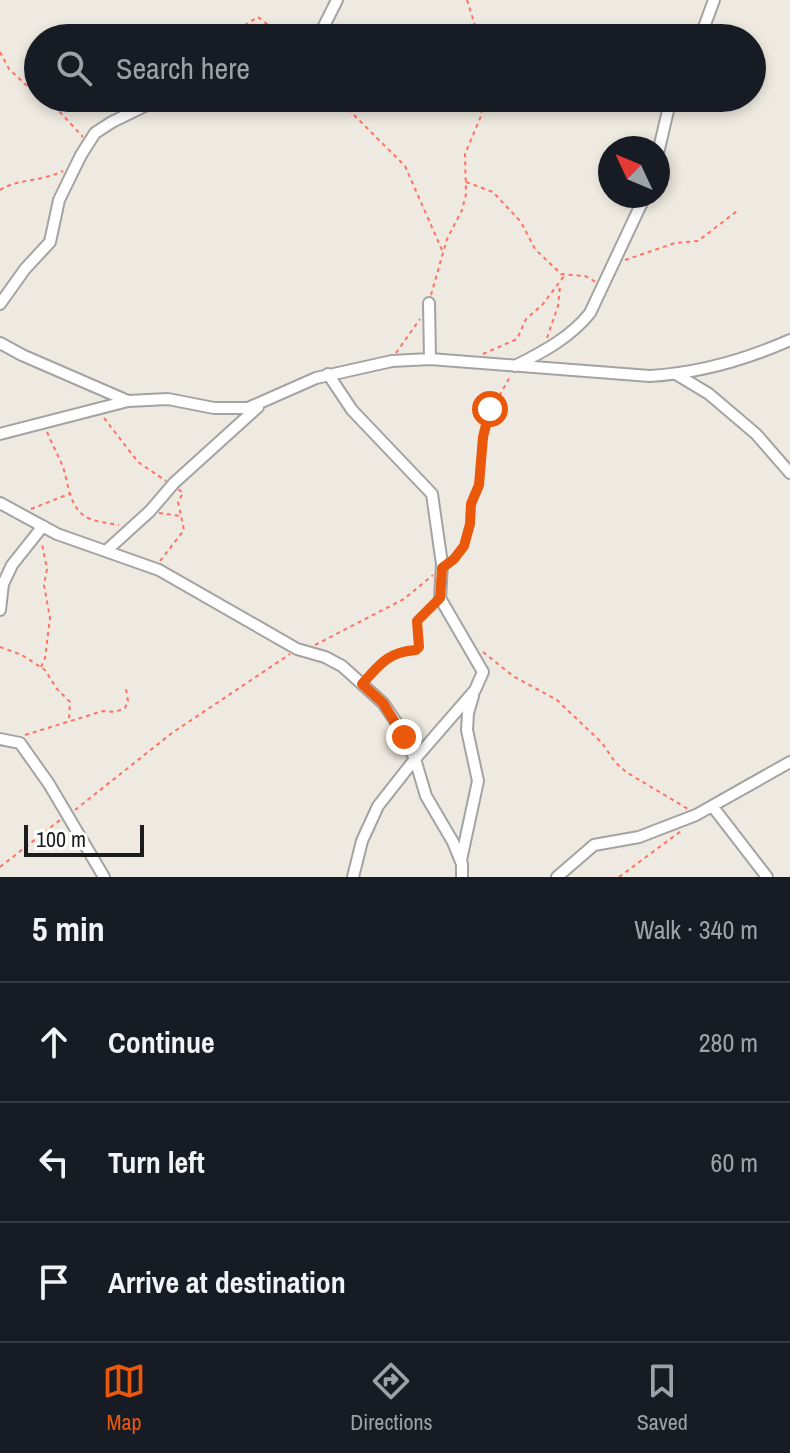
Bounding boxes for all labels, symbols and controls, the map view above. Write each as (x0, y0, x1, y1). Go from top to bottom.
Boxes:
search box (24, 24, 766, 112)
icon: search (52, 46, 96, 90)
text: Search here (116, 48, 250, 88)
north arrow (598, 136, 670, 208)
route start (472, 391, 508, 427)
route end (386, 719, 422, 755)
scale bar (24, 821, 144, 857)
text: 100 m (36, 824, 86, 854)
text: 5 min (32, 906, 105, 952)
text: Walk · 340 m (634, 912, 758, 947)
icon: ahead (32, 1020, 76, 1064)
text: Continue (108, 1022, 215, 1062)
text: 280 m (699, 1025, 758, 1060)
icon: left (32, 1140, 76, 1184)
text: Turn left (108, 1142, 205, 1182)
text: 60 m (711, 1145, 758, 1180)
icon: arrive (32, 1260, 76, 1304)
text: Arrive at destination (108, 1262, 346, 1302)
tab: Map (102, 1359, 146, 1437)
tab: Directions (350, 1359, 433, 1437)
tab: Saved (637, 1359, 688, 1437)

